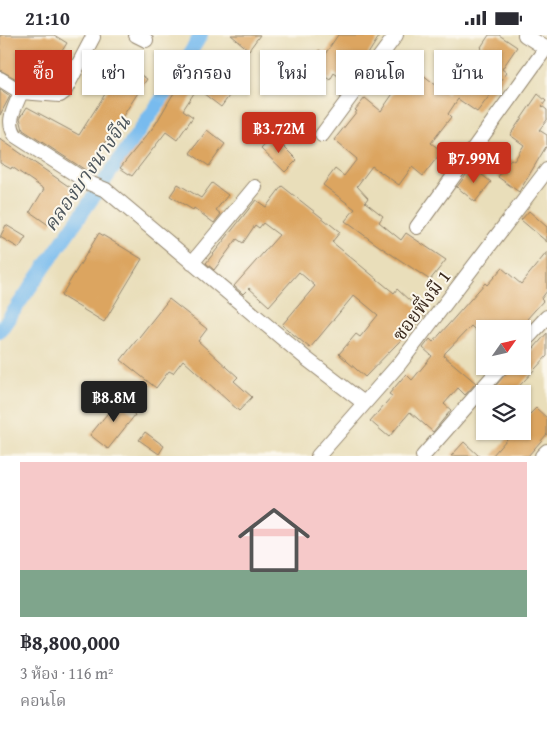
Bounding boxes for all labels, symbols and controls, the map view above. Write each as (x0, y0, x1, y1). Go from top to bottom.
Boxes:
text: 21:10 (25, 4, 70, 32)
chip: ซื้อ (15, 50, 72, 95)
chip: เช่า (82, 50, 144, 95)
chip: ตัวกรอง (154, 50, 250, 95)
chip: ใหม่ (260, 50, 326, 95)
chip: คอนโด (336, 50, 424, 95)
chip: บ้าน (434, 50, 502, 95)
water label: คลองบางนางจีน (35, 109, 137, 237)
pin: ฿3.72M (238, 111, 320, 154)
text: ฿3.72M (253, 116, 305, 140)
pin: ฿7.99M (433, 141, 515, 184)
text: ฿7.99M (448, 146, 500, 170)
street label: ซอยพึ่งมี 1 (385, 263, 457, 347)
north arrow (476, 320, 531, 375)
map controls (476, 320, 531, 440)
pin: ฿8.8M (79, 381, 149, 423)
text: ฿8.8M (92, 385, 136, 409)
button: layers (476, 385, 531, 440)
icon: home (229, 495, 319, 585)
text: ฿8,800,000 (20, 627, 120, 658)
text: 3 ห้อง · 116 m² (20, 661, 113, 685)
text: คอนโด (20, 688, 66, 712)

